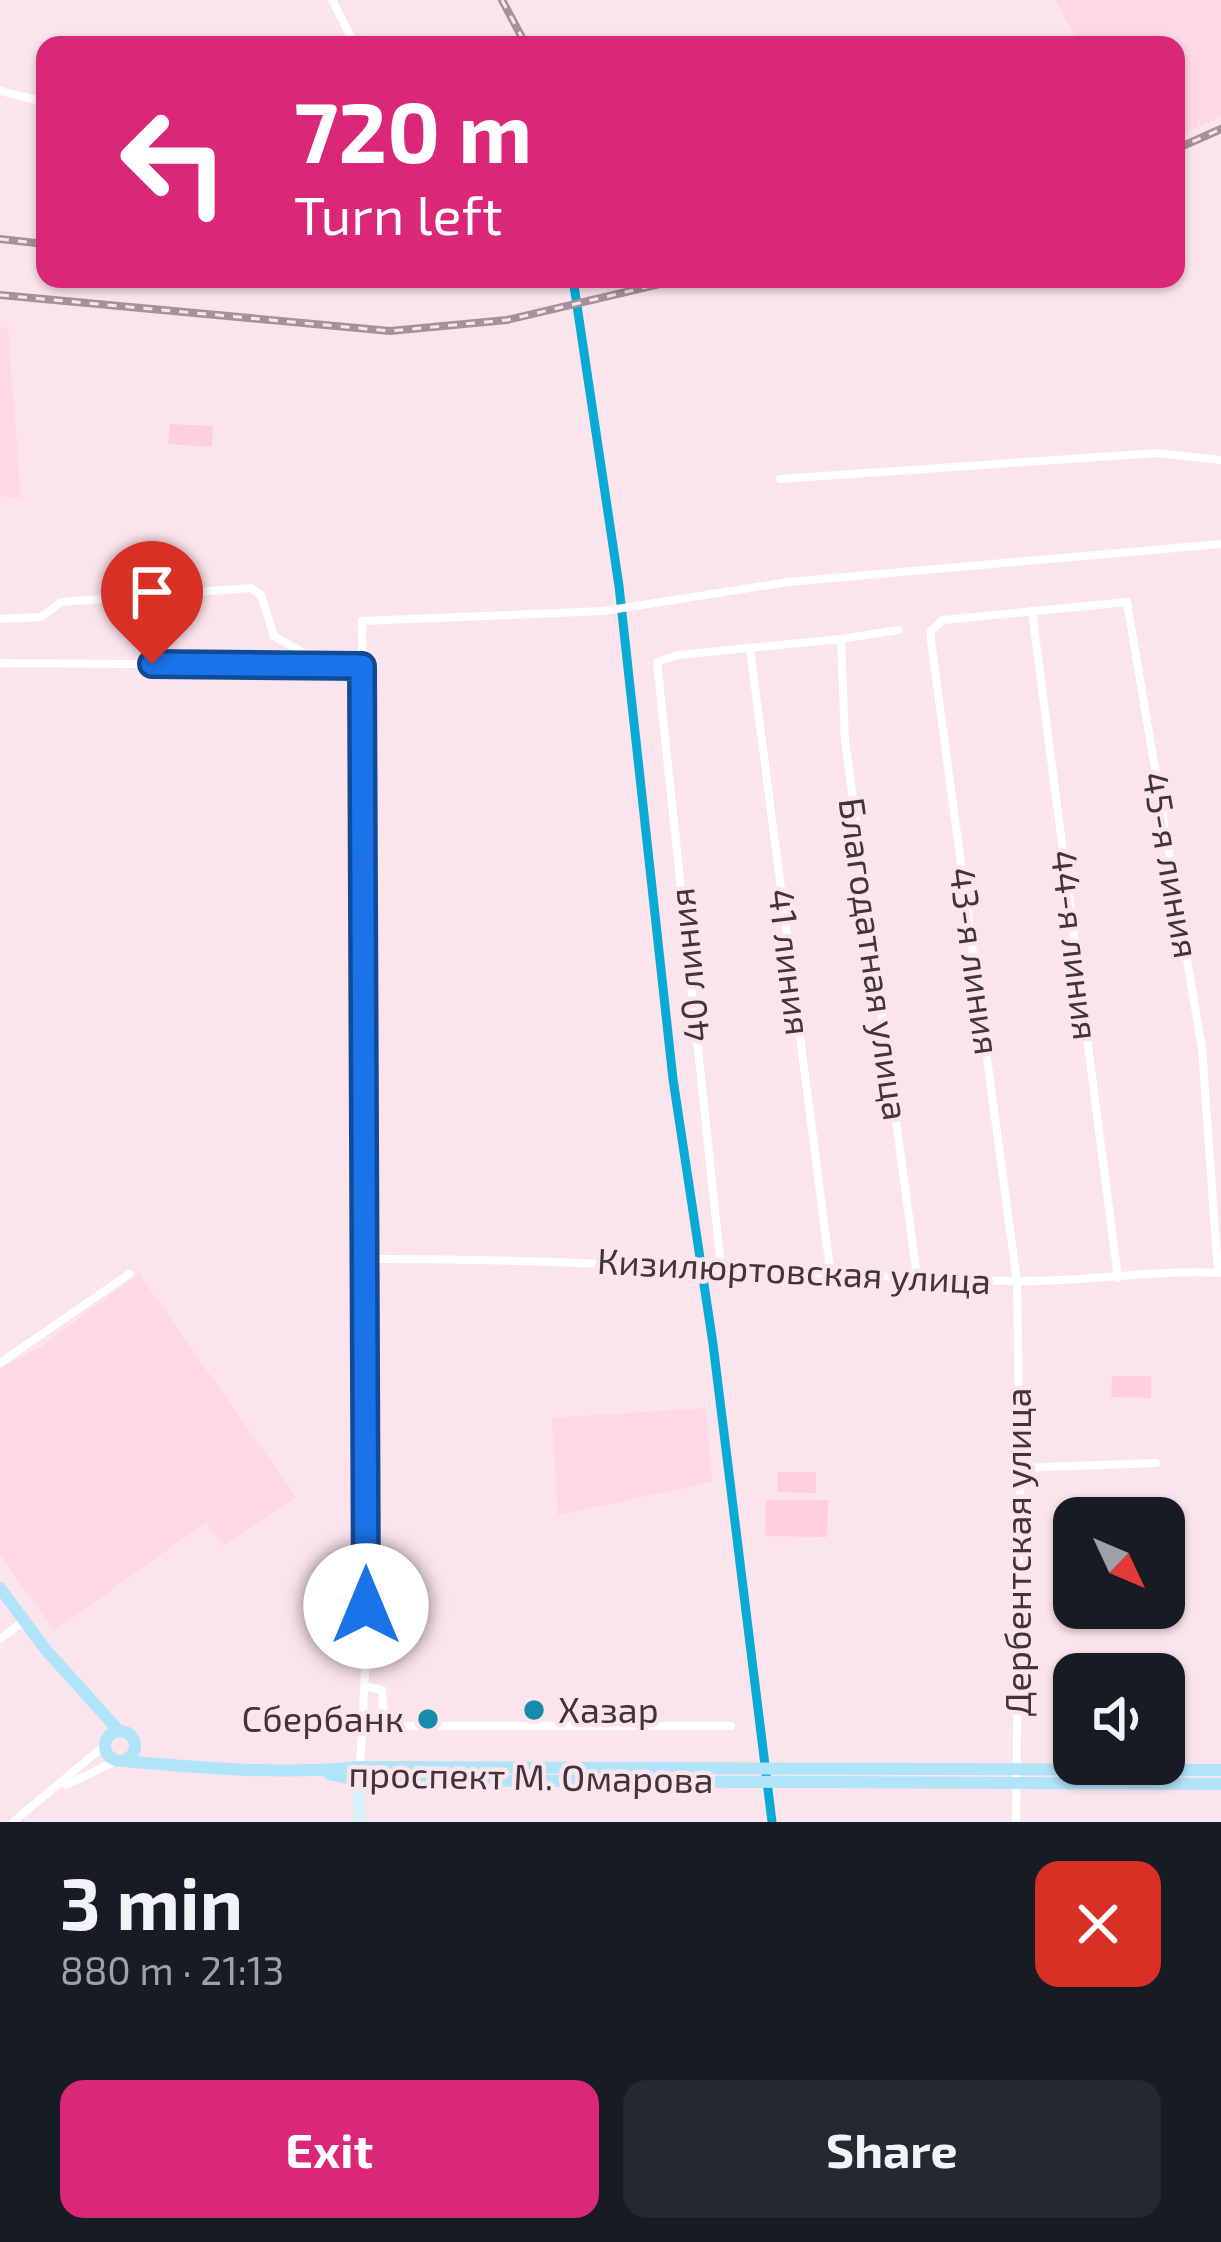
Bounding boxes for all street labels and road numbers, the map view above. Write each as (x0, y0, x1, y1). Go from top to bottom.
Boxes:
street label: 45-я линия (1135, 768, 1210, 961)
street label: Благодатная улица (831, 795, 919, 1123)
street label: 44-я линия (1044, 847, 1109, 1042)
street label: 43-я линия (942, 864, 1011, 1057)
street label: 40 линия (658, 886, 717, 1044)
street label: 41 линия (761, 886, 822, 1038)
street label: Кизилюртовская улица (596, 1238, 992, 1302)
street label: Дербентская улица (995, 1388, 1039, 1716)
street label: проспект М. Омарова (348, 1751, 714, 1800)

